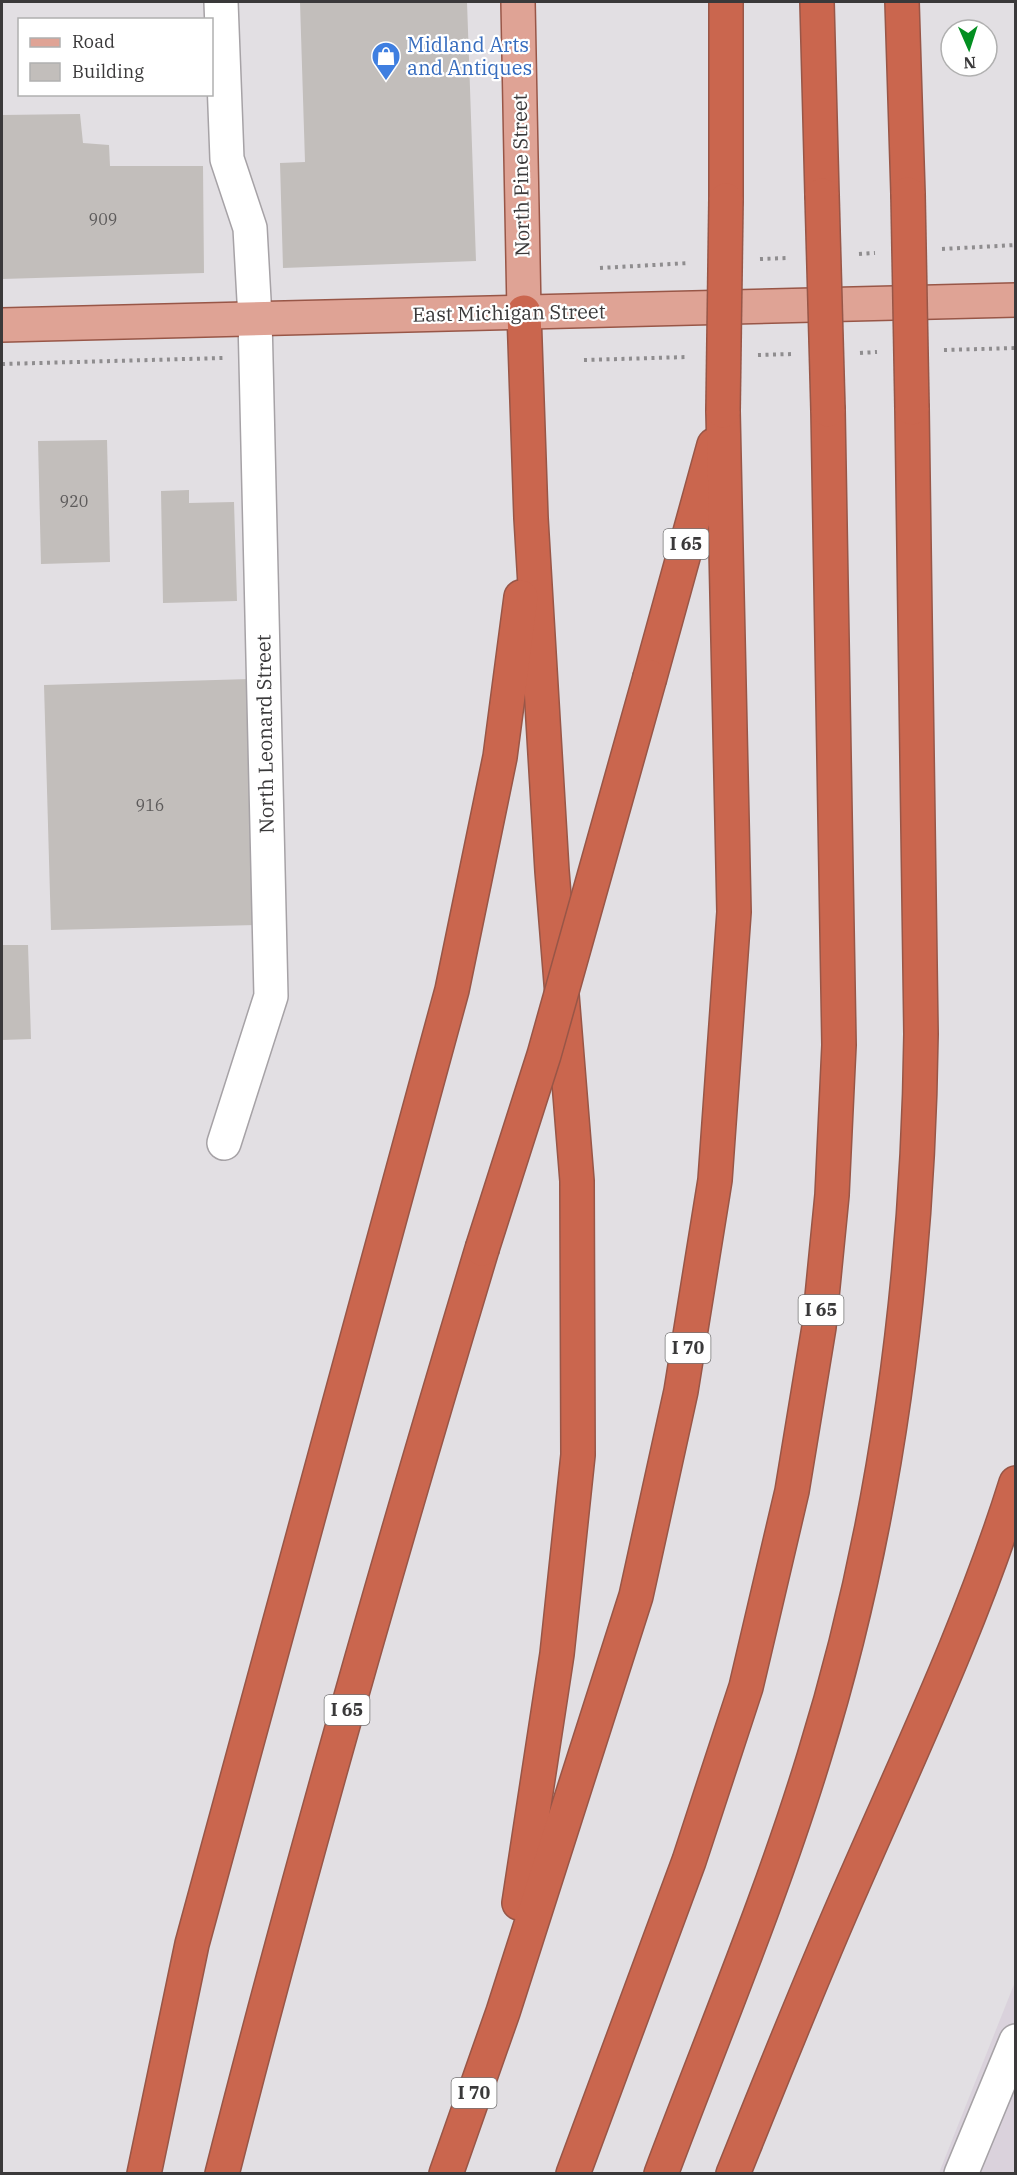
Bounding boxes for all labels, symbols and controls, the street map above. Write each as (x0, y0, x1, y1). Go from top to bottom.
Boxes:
legend (18, 18, 213, 96)
north arrow (939, 18, 999, 78)
text: Road (72, 30, 115, 53)
place label: Midland Arts and Antiques (407, 31, 532, 81)
shop icon: Midland Arts and Antiques (370, 40, 402, 82)
text: N (963, 53, 977, 73)
text: Building (72, 60, 144, 83)
street label: North Pine Street (506, 93, 535, 257)
house number: 909 (89, 209, 117, 229)
street label: East Michigan Street (412, 297, 606, 328)
house number: 920 (60, 491, 88, 511)
road number: I 65 (664, 529, 708, 559)
street label: North Leonard Street (249, 634, 280, 834)
house number: 916 (136, 795, 164, 815)
road number: I 65 (798, 1295, 844, 1325)
road number: I 70 (666, 1333, 710, 1363)
road number: I 65 (324, 1695, 370, 1725)
road number: I 70 (452, 2078, 496, 2108)

